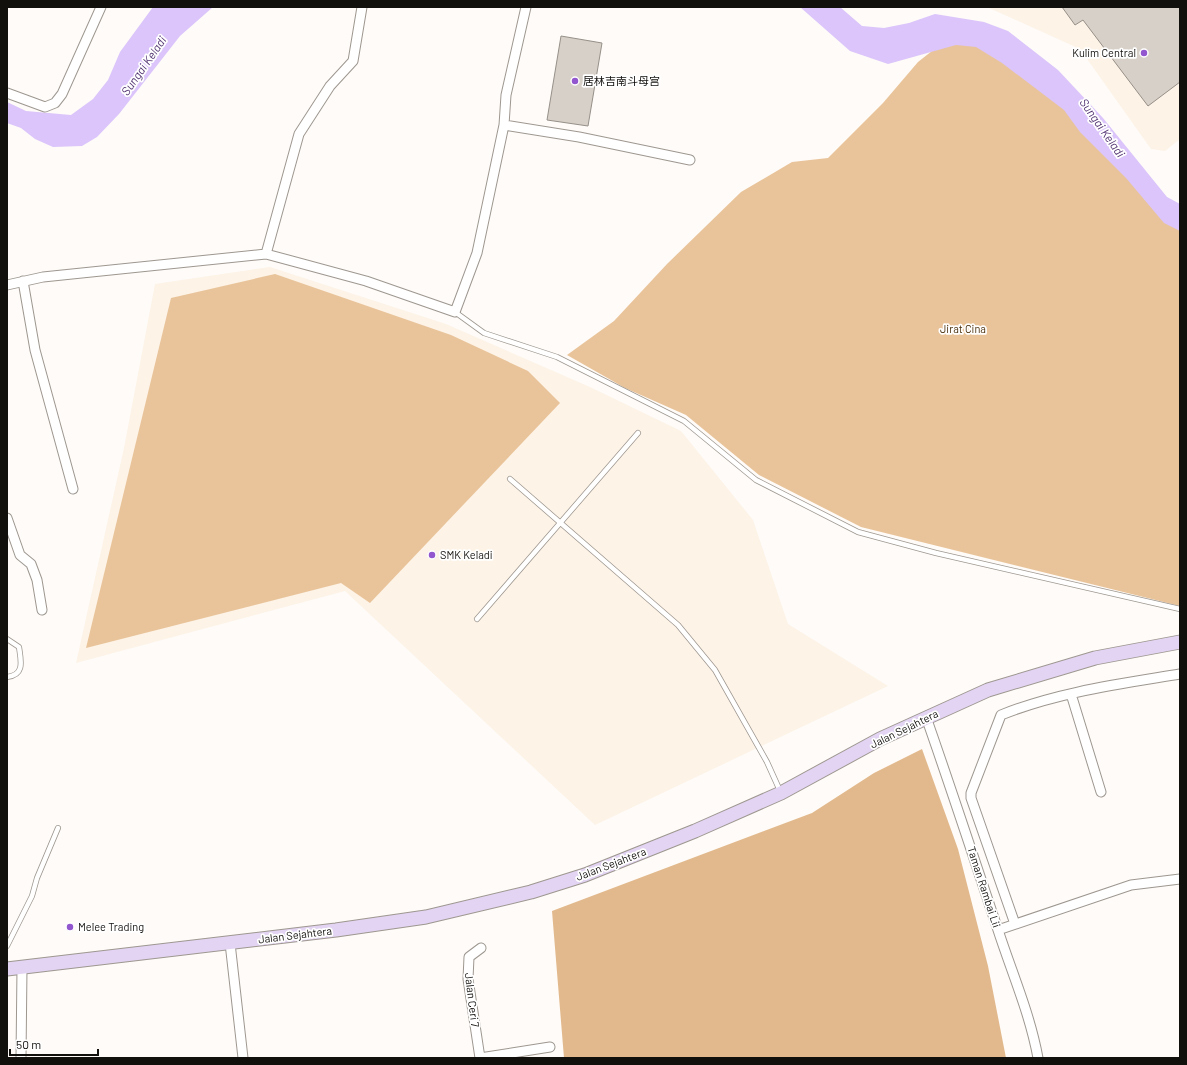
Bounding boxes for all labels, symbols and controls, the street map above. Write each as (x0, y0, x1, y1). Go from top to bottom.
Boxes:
water label: Sungai Keladi (118, 33, 169, 98)
place label: Kulim Central (1072, 46, 1136, 59)
marker: Kulim Central (1139, 48, 1149, 58)
place label: 居林吉南斗母宫 (583, 74, 660, 87)
marker: 居林吉南斗母宫 (570, 76, 580, 86)
water label: Sungai Keladi (1077, 95, 1128, 160)
park label: Jirat Cina (940, 322, 986, 335)
place label: SMK Keladi (440, 548, 493, 561)
marker: SMK Keladi (427, 550, 437, 560)
street label: Jalan Sejahtera (868, 706, 940, 751)
street label: Jalan Sejahtera (574, 844, 648, 883)
street label: Taman Rambai Lii (965, 845, 1004, 929)
place label: Melee Trading (78, 920, 144, 933)
marker: Melee Trading (65, 922, 75, 932)
street label: Jalan Sejahtera (257, 924, 333, 945)
street label: Jalan Ceri 7 (463, 972, 482, 1028)
scale bar (10, 1031, 98, 1057)
text: 50 m (16, 1037, 41, 1051)

